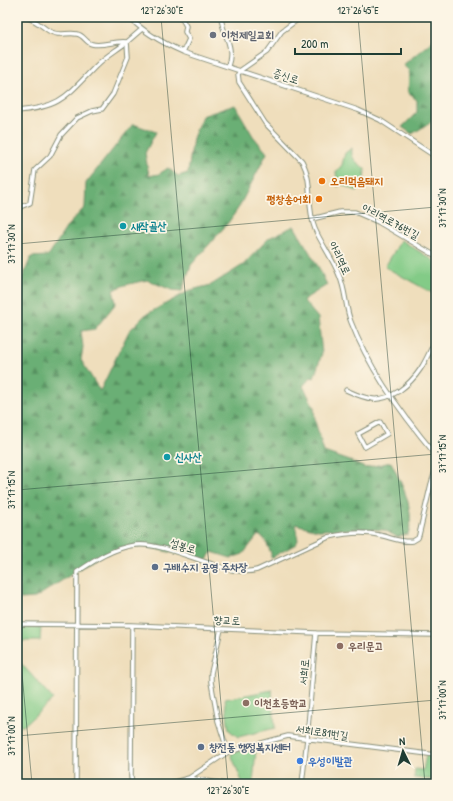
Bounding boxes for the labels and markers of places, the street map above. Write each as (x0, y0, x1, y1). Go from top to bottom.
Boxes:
place label: 이천제일교회 (221, 28, 274, 42)
marker: 이천제일교회 (208, 30, 218, 40)
place label: 오리먹음돼지 (330, 174, 383, 188)
marker: 오리먹음돼지 (317, 176, 327, 186)
place label: 평창송어회 (266, 192, 311, 206)
marker: 평창송어회 (314, 194, 324, 204)
place label: 새작골산 (130, 219, 167, 233)
marker: 새작골산 (118, 221, 128, 231)
place label: 신사산 (175, 450, 202, 464)
marker: 신사산 (162, 452, 172, 462)
place label: 구배수지 공영 주차장 (163, 560, 248, 574)
marker: 구배수지 공영 주차장 (150, 562, 160, 572)
place label: 우리문고 (348, 639, 383, 653)
marker: 우리문고 (335, 641, 345, 651)
place label: 이천초등학교 (254, 696, 307, 710)
marker: 이천초등학교 (241, 698, 251, 708)
place label: 창전동 행정복지센터 (209, 740, 291, 754)
marker: 창전동 행정복지센터 (196, 742, 206, 752)
place label: 우성이발관 (308, 754, 352, 768)
marker: 우성이발관 (295, 756, 305, 766)

